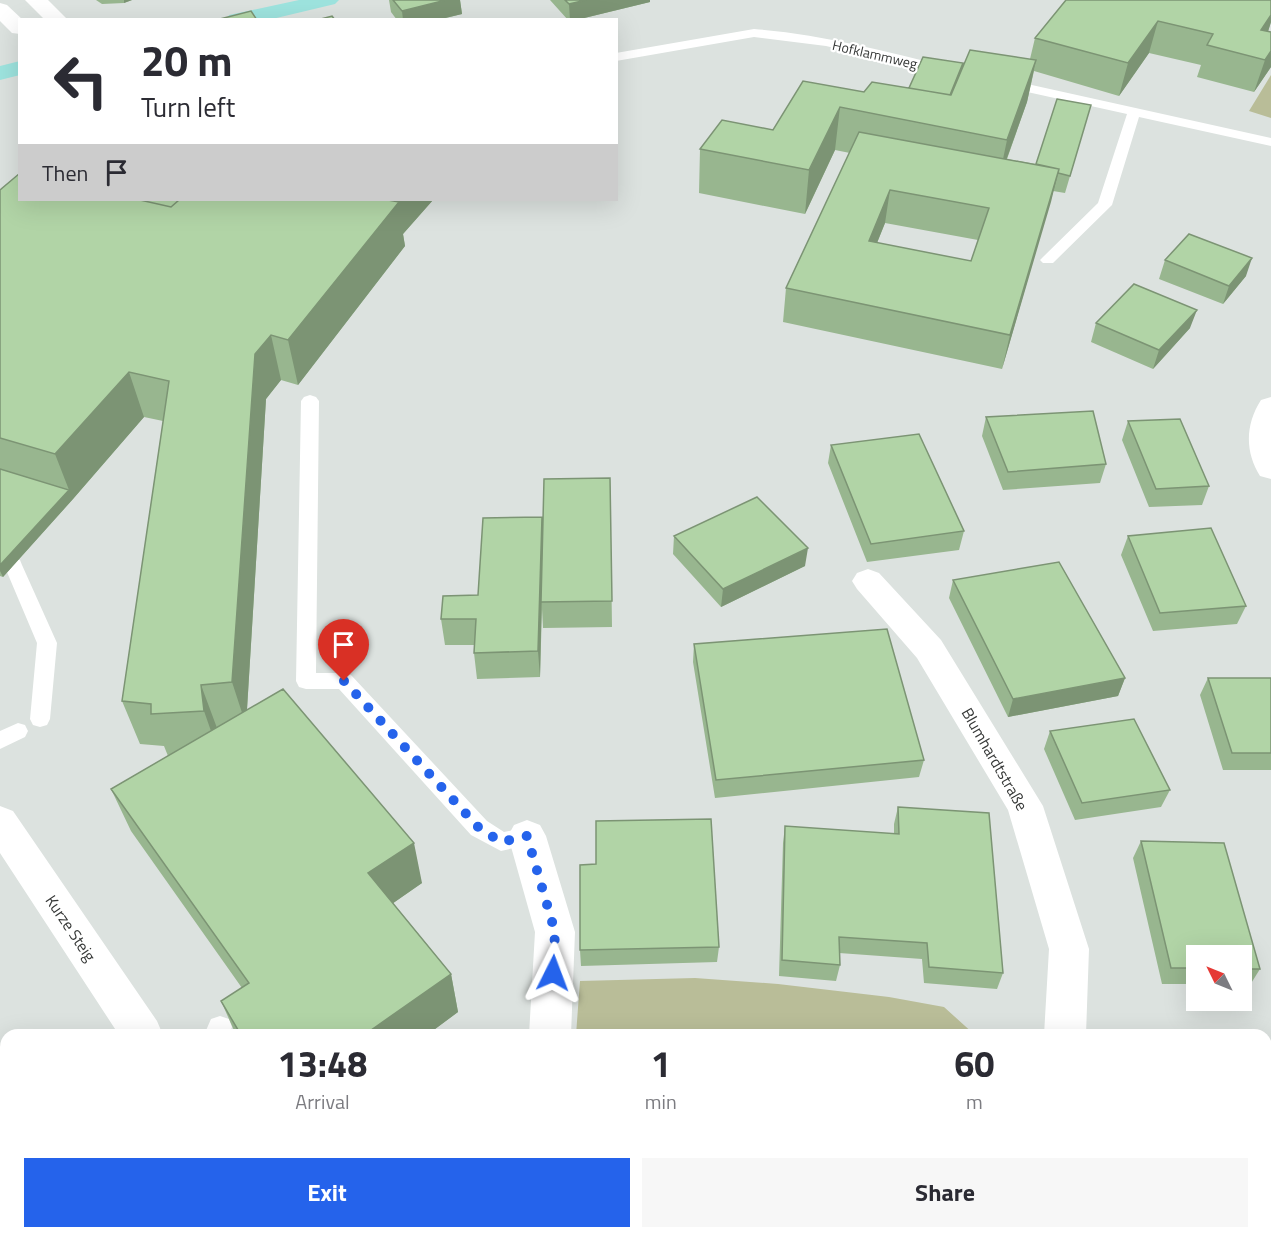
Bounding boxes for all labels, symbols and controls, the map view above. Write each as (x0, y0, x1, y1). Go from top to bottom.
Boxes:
text: 20 m (141, 28, 233, 92)
street label: Hofklammweg (830, 34, 920, 74)
icon: left (42, 42, 120, 120)
text: Turn left (141, 86, 235, 127)
text: Then (42, 156, 88, 190)
icon: arrive (100, 156, 133, 189)
pin (318, 619, 369, 681)
icon: arrive (327, 628, 360, 661)
street label: Blumhardtstraße (956, 703, 1034, 815)
street label: Kurze Steig (40, 890, 102, 966)
position arrow (521, 941, 585, 1005)
north arrow (1186, 945, 1252, 1011)
map controls (1186, 945, 1252, 1011)
text: 13:48 (277, 1036, 367, 1091)
text: 1 (651, 1036, 671, 1091)
text: 60 (954, 1036, 994, 1091)
text: Arrival (295, 1086, 350, 1117)
text: min (645, 1086, 677, 1117)
text: m (966, 1086, 983, 1117)
button: Exit (24, 1158, 630, 1227)
button: Share (642, 1158, 1248, 1227)

